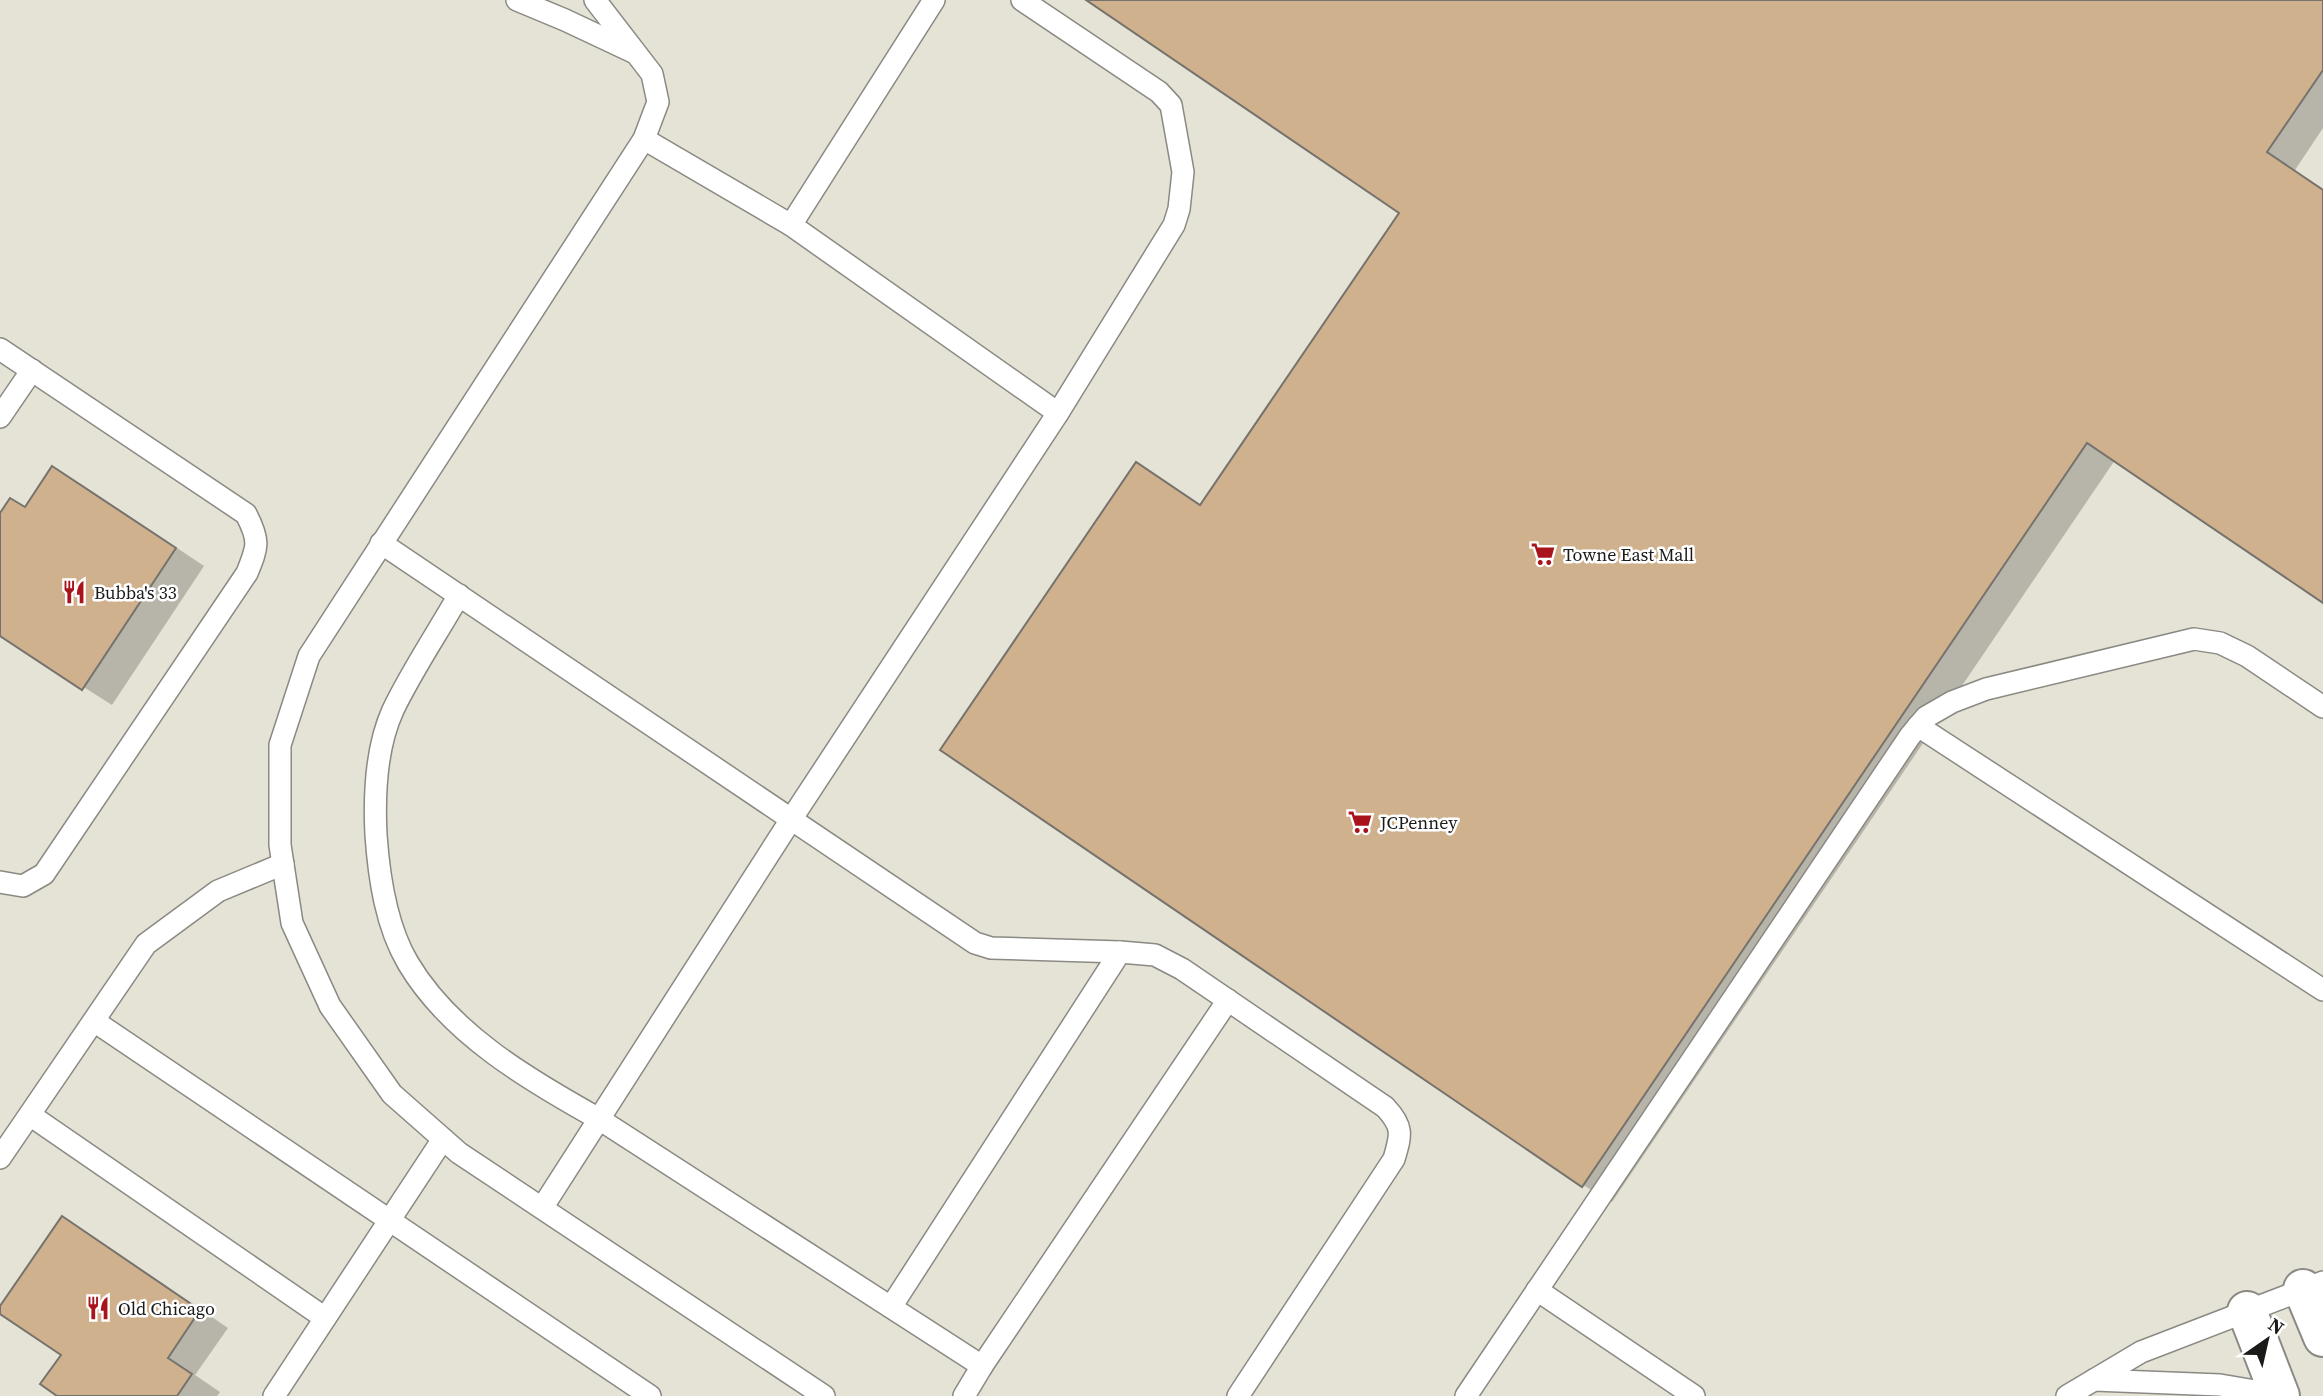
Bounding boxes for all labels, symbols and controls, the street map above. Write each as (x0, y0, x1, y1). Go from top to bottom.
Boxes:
supermarket icon: Towne East Mall (1529, 540, 1557, 568)
place label: Towne East Mall (1563, 542, 1694, 567)
restaurant icon: Bubba's 33 (60, 578, 88, 606)
place label: Bubba's 33 (94, 580, 177, 605)
supermarket icon: JCPenney (1346, 808, 1374, 836)
place label: JCPenney (1379, 810, 1458, 835)
restaurant icon: Old Chicago (84, 1294, 112, 1322)
place label: Old Chicago (118, 1296, 215, 1321)
north arrow (2232, 1305, 2302, 1375)
text: N (2263, 1311, 2290, 1341)

